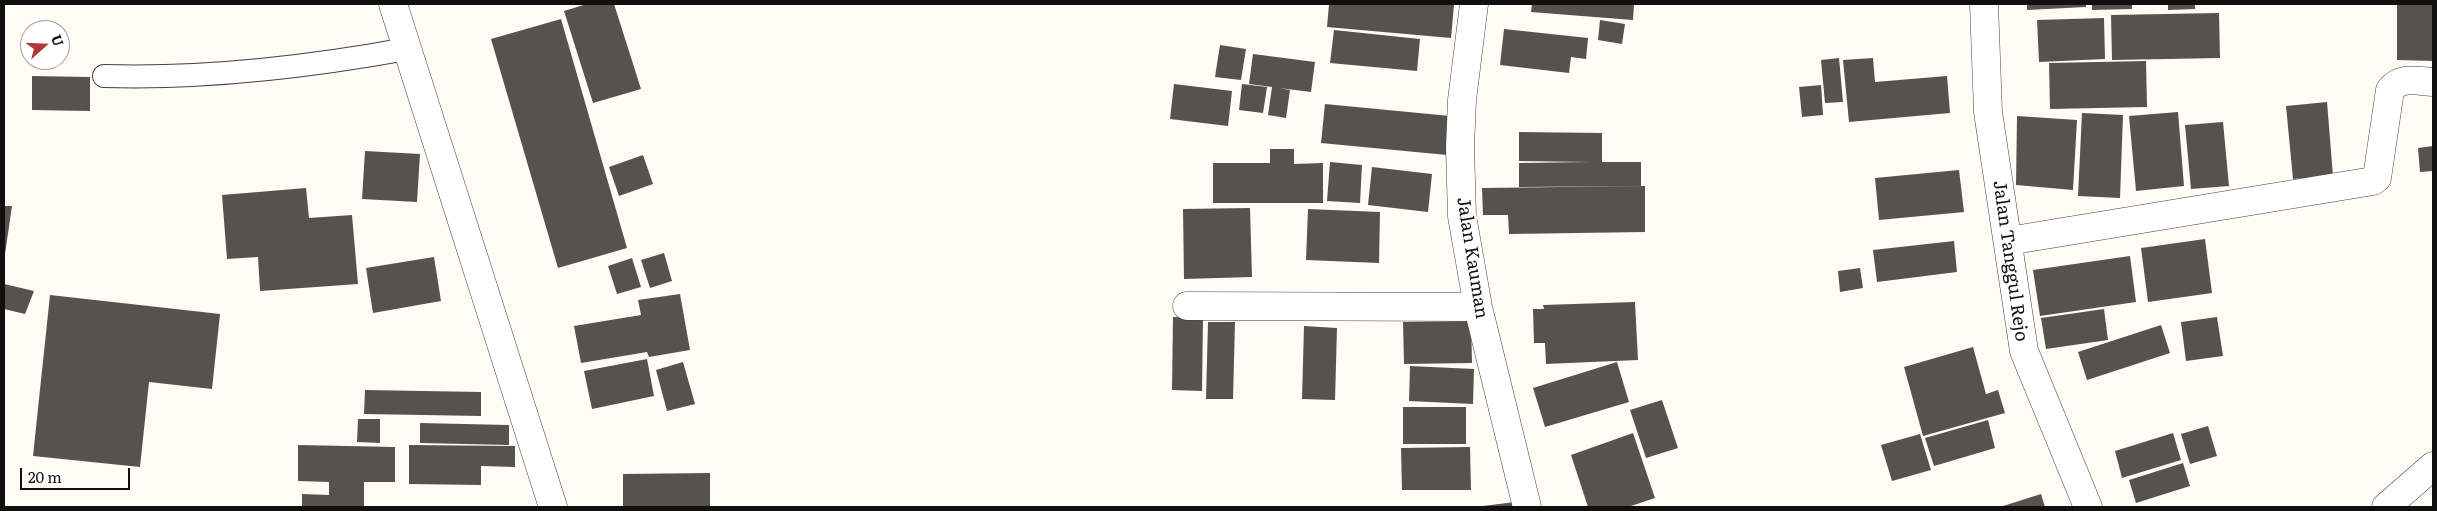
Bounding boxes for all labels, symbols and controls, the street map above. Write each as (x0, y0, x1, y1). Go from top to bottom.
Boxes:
north arrow (20, 20, 70, 70)
text: U (47, 32, 69, 49)
street label: Jalan Tanggul Rejo (1988, 179, 2032, 343)
street label: Jalan Kauman (1452, 196, 1492, 320)
scale bar (22, 458, 132, 490)
text: 20 m (28, 465, 62, 488)

